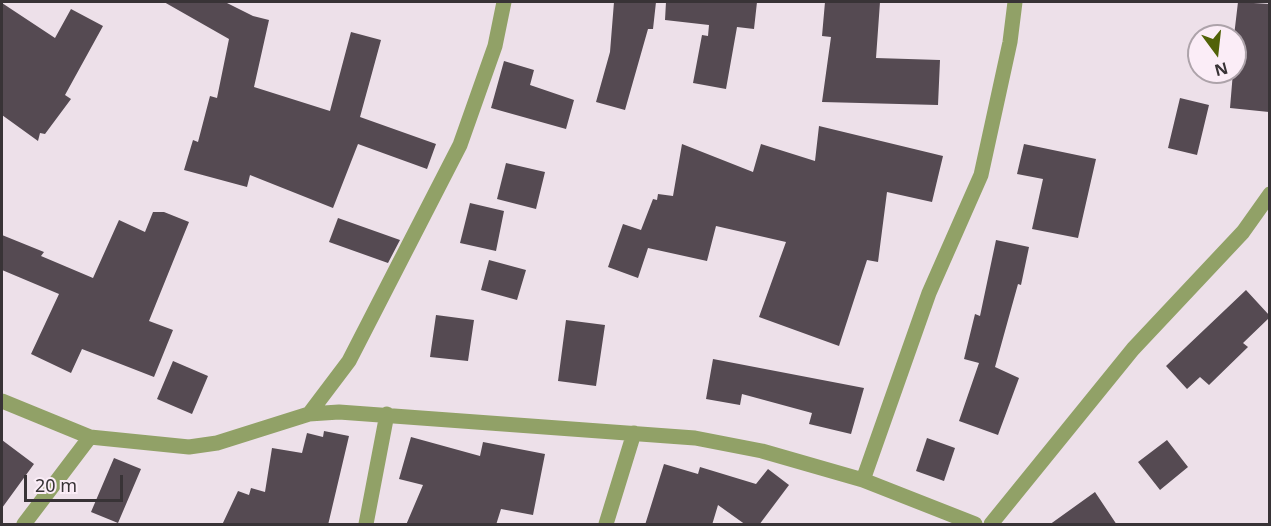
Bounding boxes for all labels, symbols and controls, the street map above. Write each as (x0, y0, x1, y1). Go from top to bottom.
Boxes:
north arrow (1187, 24, 1247, 84)
text: N (1212, 57, 1230, 82)
scale bar (27, 463, 126, 501)
text: 20 m (35, 473, 77, 497)

